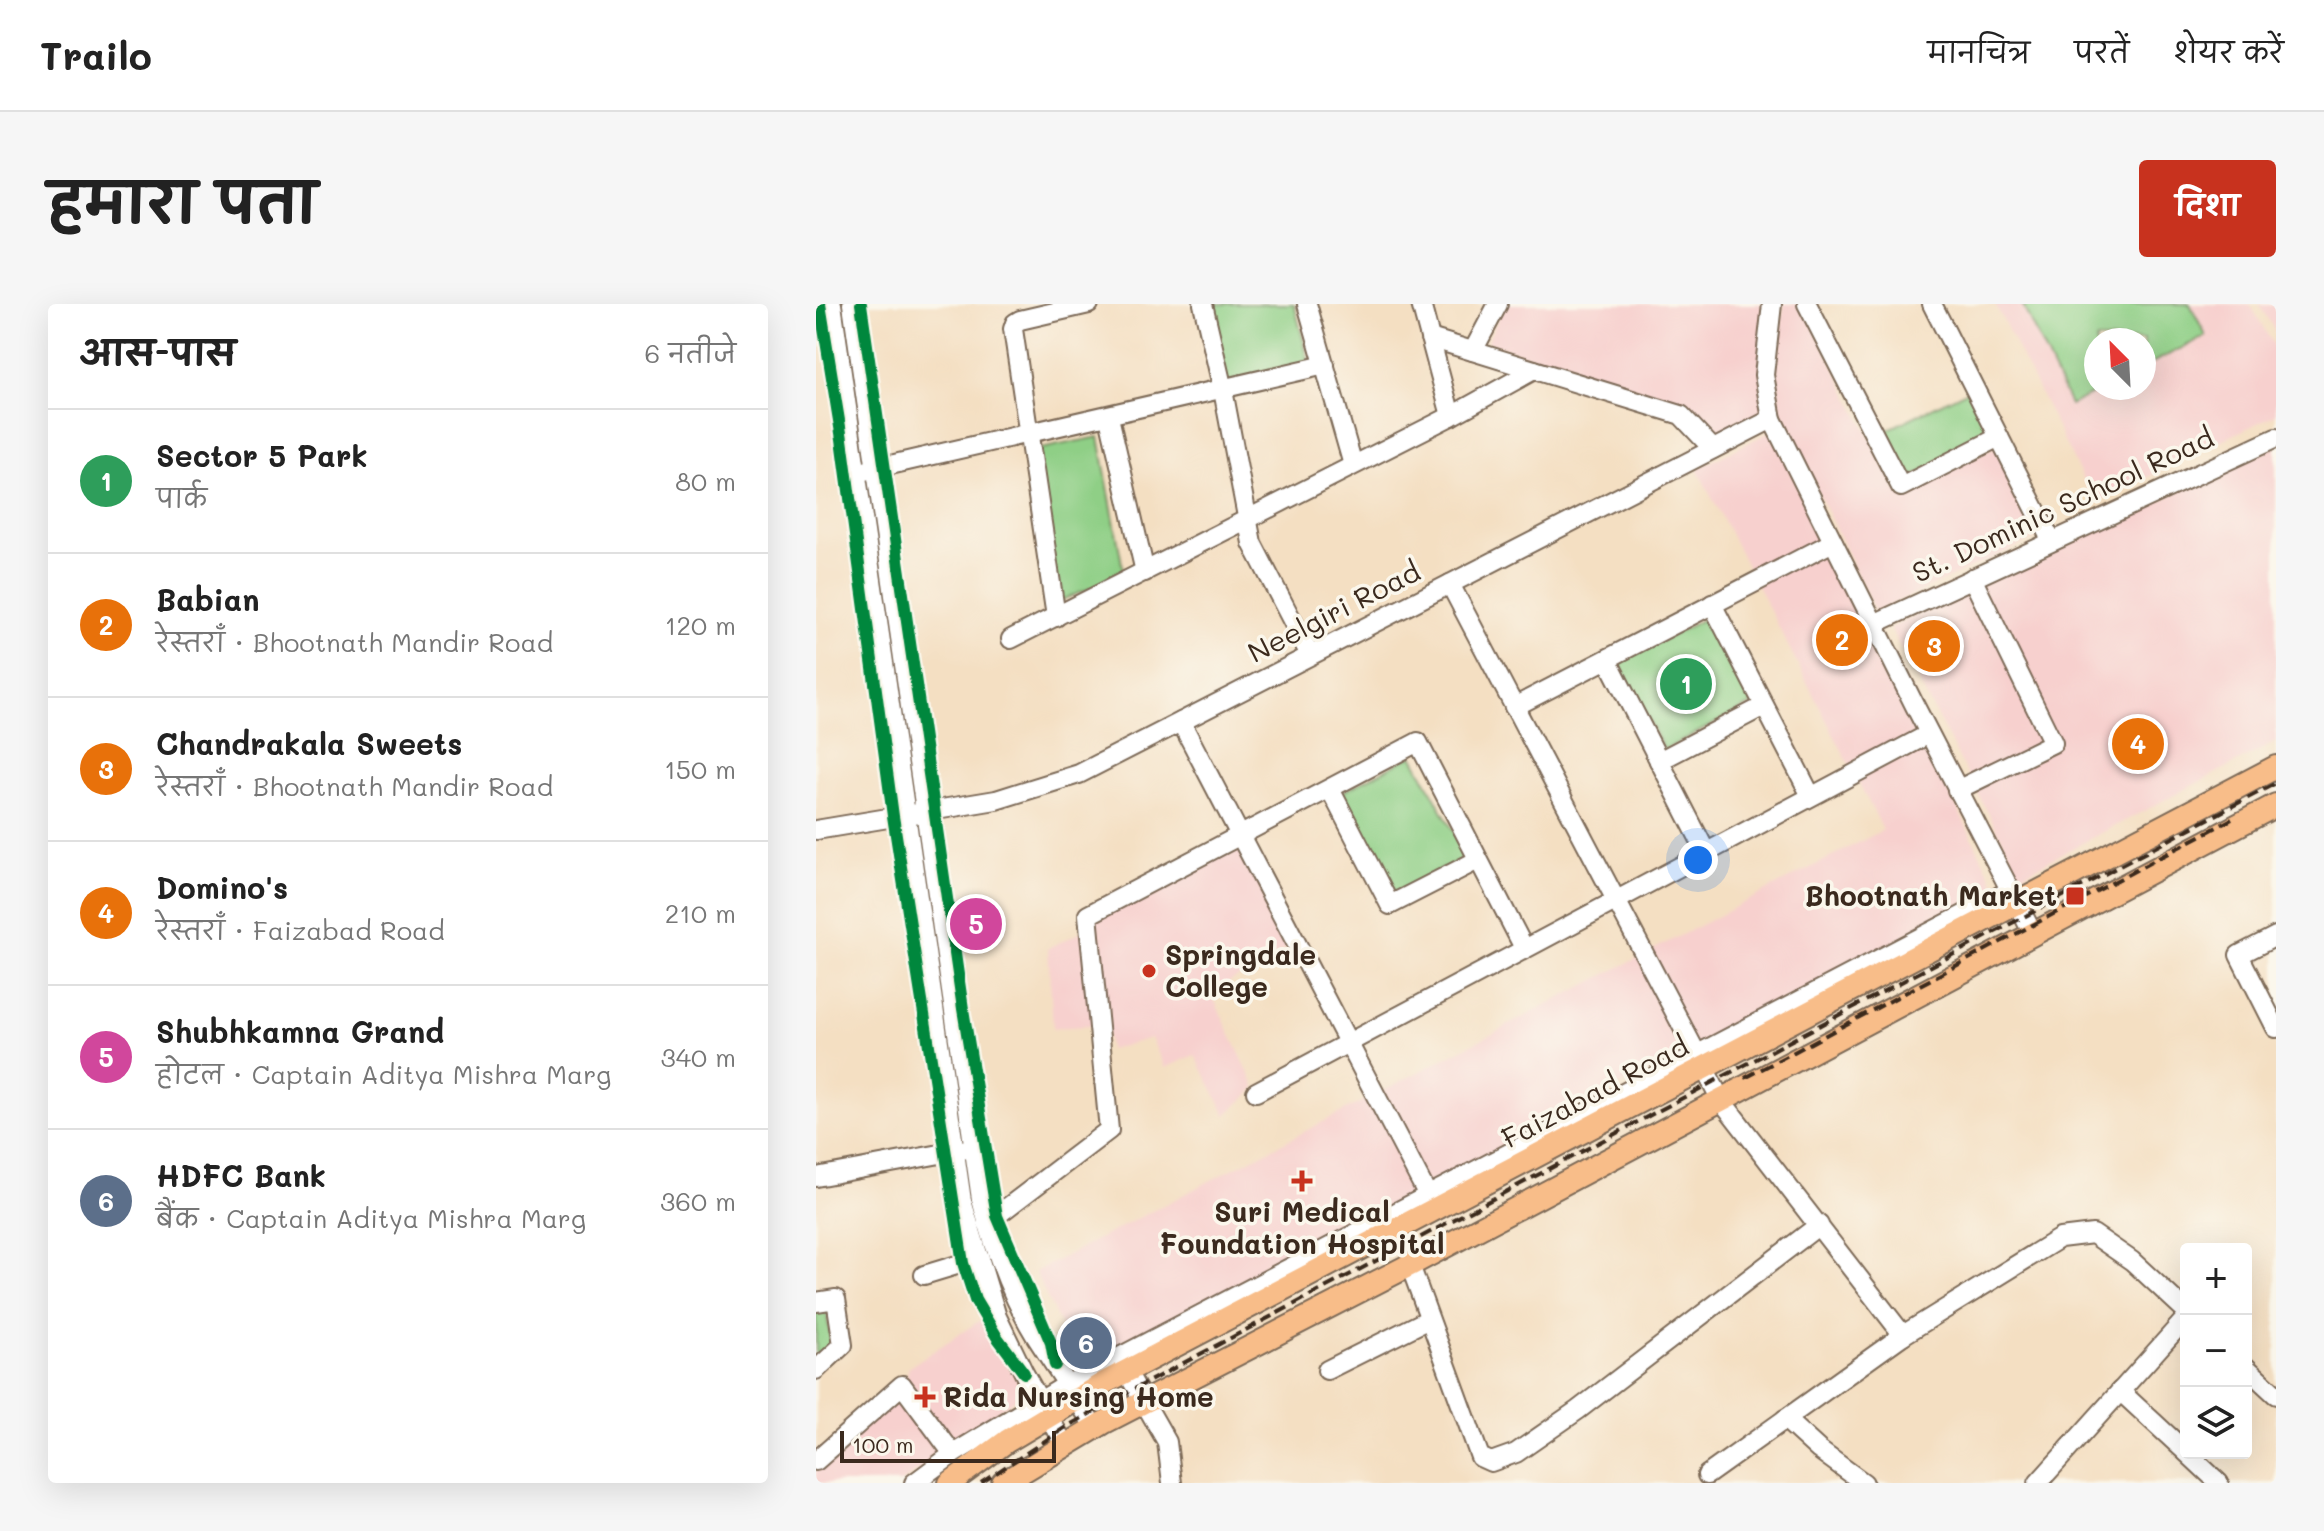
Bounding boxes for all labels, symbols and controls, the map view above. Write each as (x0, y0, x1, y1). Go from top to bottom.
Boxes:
text: Trailo (40, 30, 152, 80)
text: मानचित्र (1928, 34, 2030, 70)
text: परतें (2074, 34, 2129, 70)
text: शेयर करें (2173, 34, 2284, 70)
button: दिशा (2139, 160, 2276, 257)
text: हमारा पता (48, 164, 317, 237)
north arrow (2084, 328, 2156, 400)
text: आस-पास (80, 329, 236, 374)
text: 6 नतीजे (645, 336, 736, 370)
street label: St. Dominic School Road (1906, 418, 2219, 590)
text: Sector 5 Park (156, 435, 368, 475)
text: 1 (100, 464, 112, 498)
text: 80 m (675, 464, 736, 498)
text: पार्क (156, 481, 207, 515)
street label: Neelgiri Road (1241, 552, 1426, 670)
text: Babian (156, 579, 260, 619)
text: 2 (99, 608, 113, 642)
text: 120 m (665, 608, 736, 642)
pin: 2 (1816, 610, 1868, 670)
pin: 3 (1908, 616, 1960, 676)
text: रेस्तराँ · Bhootnath Mandir Road (156, 625, 553, 659)
pin: 1 (1660, 654, 1712, 714)
pin: 4 (2112, 714, 2164, 774)
text: Chandrakala Sweets (156, 723, 462, 763)
text: 3 (98, 752, 114, 786)
text: 150 m (664, 752, 736, 786)
text: रेस्तराँ · Bhootnath Mandir Road (156, 769, 553, 803)
your location (1678, 840, 1718, 880)
text: Domino's (156, 867, 288, 907)
place label: Bhootnath Market (1805, 877, 2057, 913)
marker: Bhootnath Market (2064, 885, 2086, 907)
pin: 5 (950, 894, 1002, 954)
text: 4 (98, 896, 114, 930)
text: 210 m (665, 896, 736, 930)
text: रेस्तराँ · Faizabad Road (156, 913, 445, 947)
place label: Springdale College (1165, 936, 1316, 1004)
marker: Springdale College (1140, 962, 1158, 980)
text: Shubhkamna Grand (156, 1011, 444, 1051)
street label: Faizabad Road (1495, 1027, 1694, 1155)
text: 5 (98, 1040, 114, 1074)
text: 340 m (660, 1040, 736, 1074)
text: होटल · Captain Aditya Mishra Marg (156, 1057, 611, 1091)
text: HDFC Bank (156, 1155, 326, 1195)
marker: Suri Medical Foundation Hospital (1291, 1170, 1313, 1192)
text: 6 (98, 1184, 114, 1218)
text: 360 m (660, 1184, 736, 1218)
place label: Suri Medical Foundation Hospital (1160, 1193, 1444, 1261)
text: बैंक · Captain Aditya Mishra Marg (156, 1201, 586, 1235)
map controls (2180, 1243, 2252, 1459)
button: + (2180, 1243, 2252, 1315)
pin: 6 (1060, 1313, 1112, 1373)
button: − (2180, 1315, 2252, 1387)
place label: Rida Nursing Home (943, 1378, 1214, 1414)
marker: Rida Nursing Home (914, 1386, 936, 1408)
button: layers (2180, 1387, 2252, 1459)
scale bar (840, 1427, 1056, 1463)
text: 100 m (852, 1430, 914, 1459)

